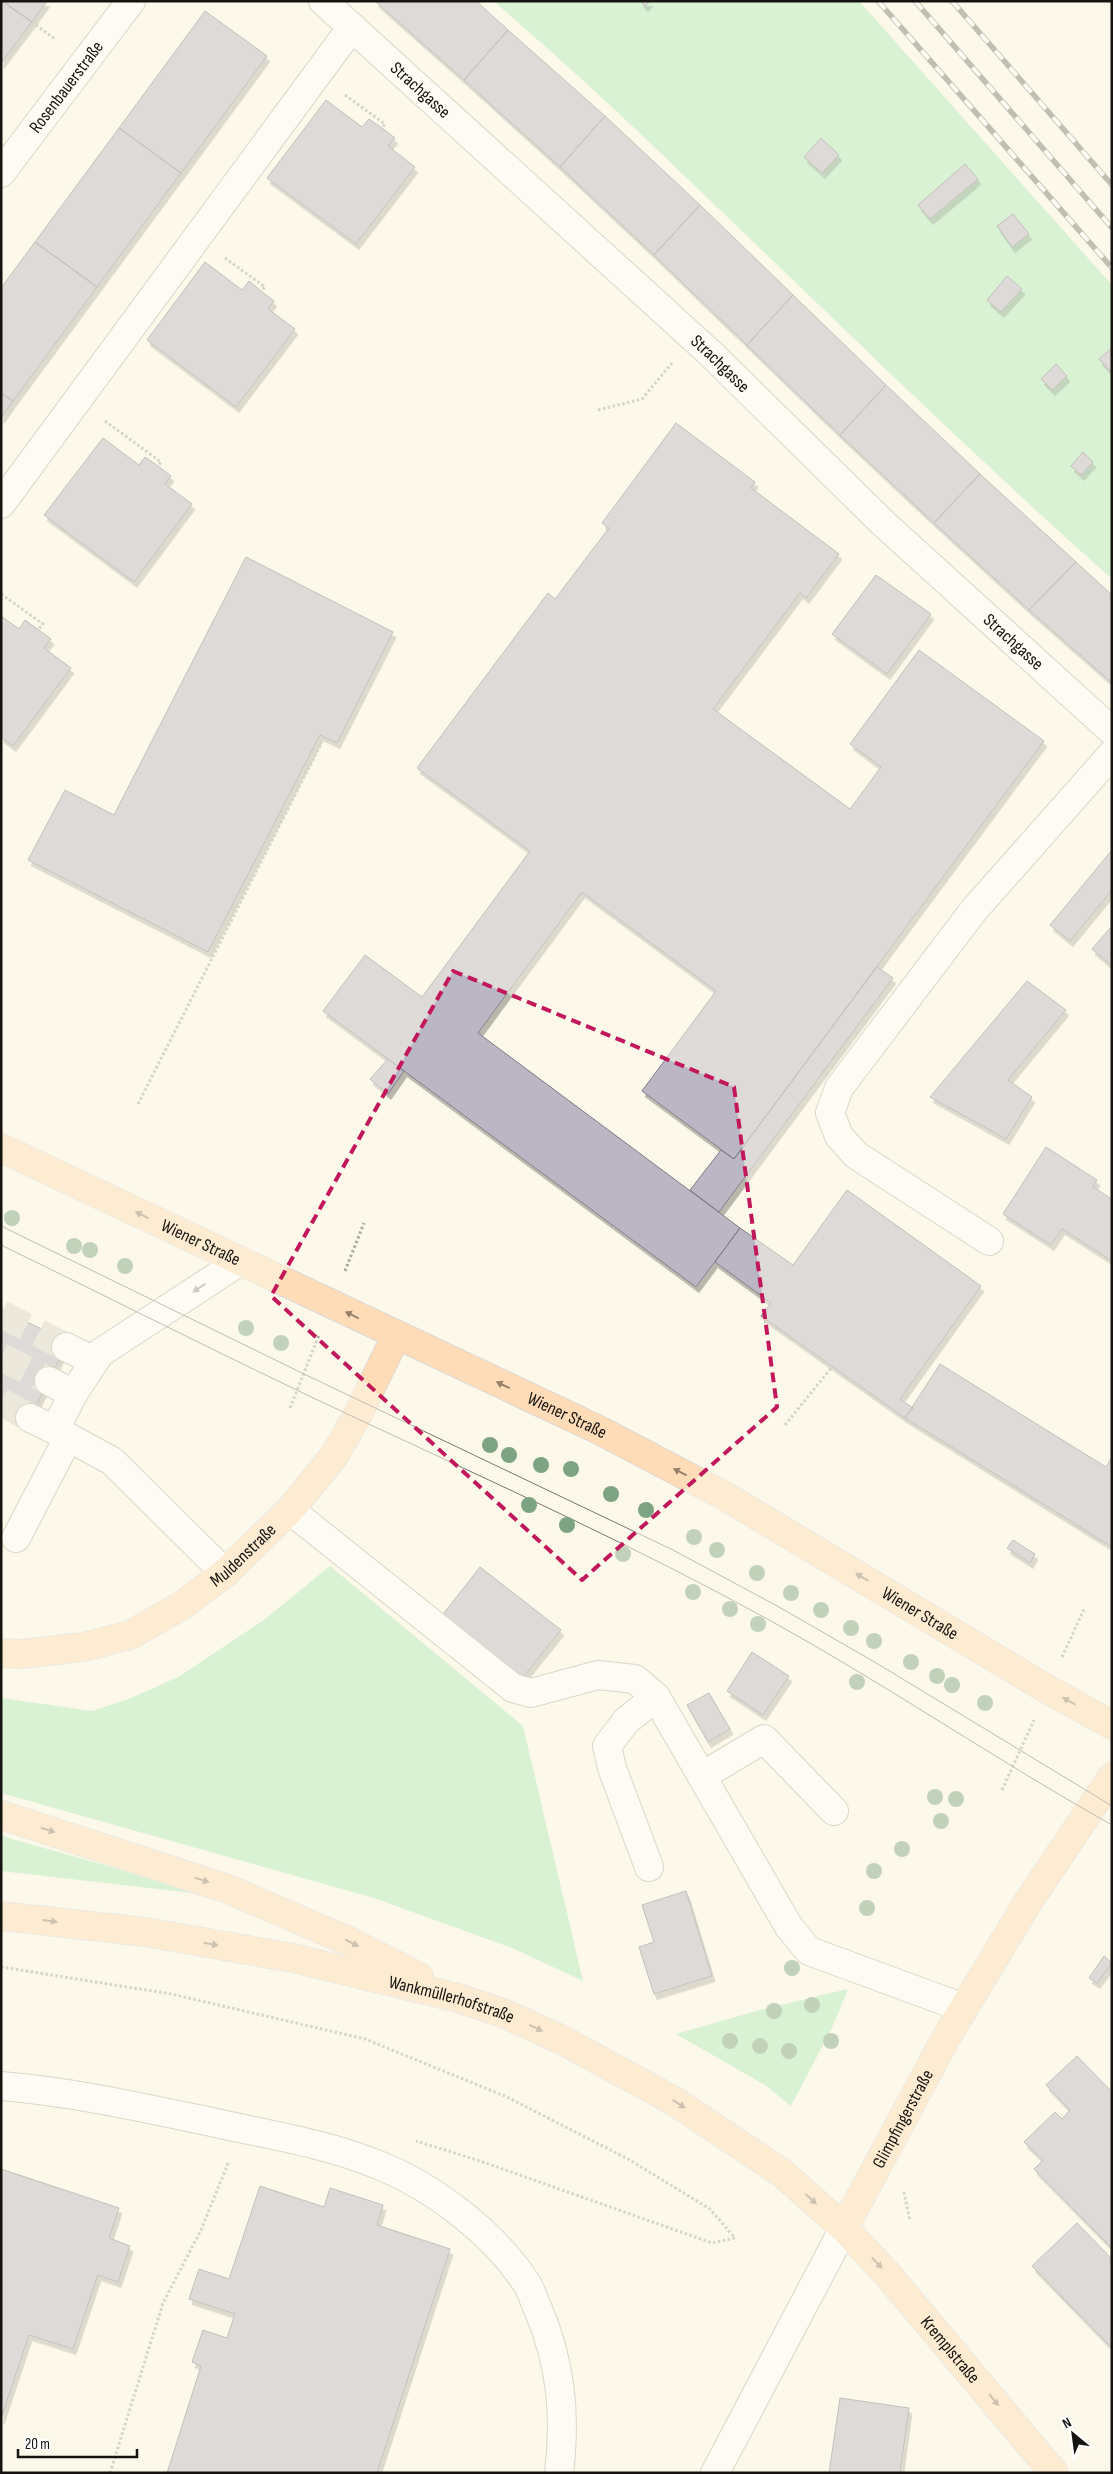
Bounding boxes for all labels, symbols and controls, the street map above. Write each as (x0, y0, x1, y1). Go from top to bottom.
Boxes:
street label: Rosenbauerstraße (25, 37, 108, 137)
street label: Strachgasse (386, 58, 455, 123)
street label: Strachgasse (686, 331, 754, 397)
street label: Strachgasse (979, 609, 1048, 675)
one-way arrow (135, 1211, 149, 1219)
street label: Wiener Straße (158, 1215, 244, 1270)
one-way arrow (192, 1283, 205, 1293)
one-way arrow (345, 1311, 359, 1319)
one-way arrow (496, 1381, 510, 1389)
street label: Wiener Straße (524, 1388, 610, 1443)
one-way arrow (673, 1468, 687, 1476)
street label: Muldenstraße (206, 1519, 281, 1591)
one-way arrow (855, 1573, 868, 1582)
street label: Wiener Straße (878, 1583, 962, 1644)
one-way arrow (1062, 1697, 1077, 1705)
one-way arrow (40, 1826, 55, 1834)
one-way arrow (195, 1877, 210, 1885)
one-way arrow (42, 1917, 58, 1925)
one-way arrow (345, 1939, 359, 1947)
one-way arrow (203, 1940, 219, 1948)
street label: Wankmüllerhofstraße (386, 1972, 518, 2028)
one-way arrow (529, 2024, 543, 2032)
street label: Glimpfingerstraße (868, 2066, 938, 2172)
one-way arrow (672, 2099, 686, 2109)
one-way arrow (804, 2193, 817, 2204)
one-way arrow (871, 2257, 883, 2269)
street label: Kremplstraße (916, 2312, 984, 2388)
one-way arrow (988, 2394, 999, 2407)
north arrow (1048, 2409, 1098, 2459)
text: N (1060, 2414, 1074, 2432)
scale bar (18, 2426, 136, 2458)
text: 20 m (25, 2435, 50, 2454)

